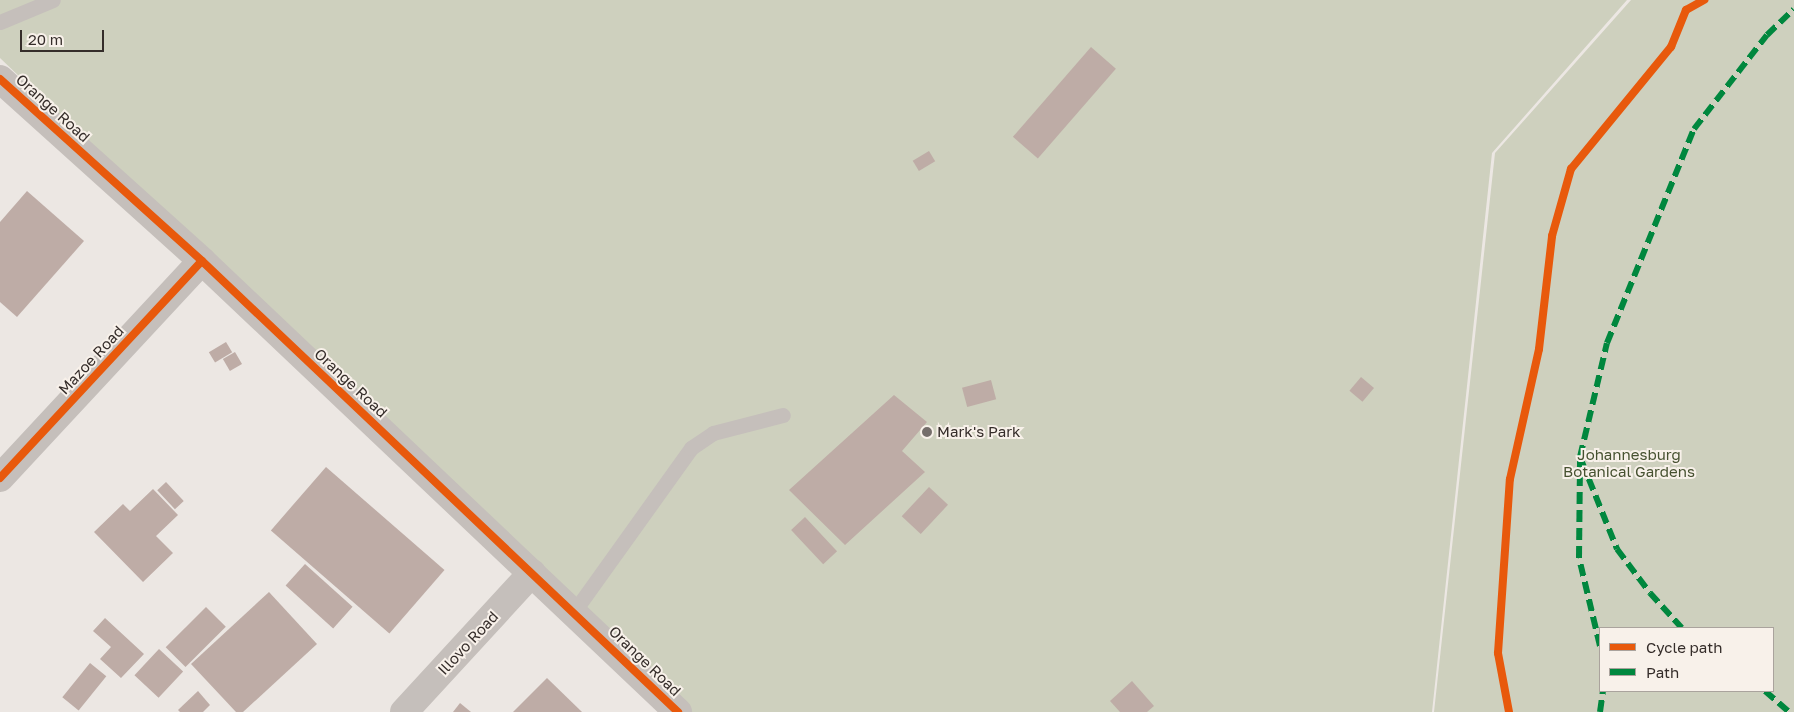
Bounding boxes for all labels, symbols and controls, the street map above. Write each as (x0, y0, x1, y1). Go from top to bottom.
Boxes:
scale bar (22, 20, 106, 52)
text: 20 m (28, 30, 63, 48)
street label: Orange Road (12, 70, 94, 146)
street label: Mazoe Road (55, 322, 127, 398)
street label: Orange Road (311, 345, 391, 421)
place label: Mark's Park (937, 423, 1020, 441)
marker: Mark's Park (921, 426, 933, 438)
park label: Johannesburg Botanical Gardens (1563, 445, 1695, 480)
street label: Illovo Road (434, 607, 502, 679)
street label: Orange Road (605, 622, 685, 700)
legend (1599, 627, 1774, 692)
text: Cycle path (1646, 638, 1722, 656)
text: Path (1646, 663, 1679, 681)

